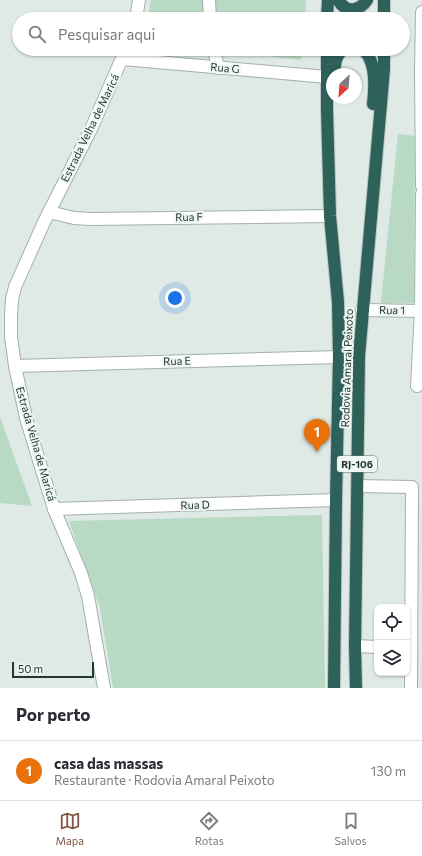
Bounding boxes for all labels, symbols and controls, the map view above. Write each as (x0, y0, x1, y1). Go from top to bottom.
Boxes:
search box (12, 12, 410, 56)
icon: search (26, 23, 48, 45)
text: Pesquisar aqui (58, 25, 155, 43)
street label: Rua G (210, 60, 240, 75)
north arrow (326, 68, 362, 104)
street label: Estrada Velha de Maricá (58, 72, 121, 184)
street label: Rua F (175, 210, 203, 223)
your location (165, 288, 185, 308)
street label: Rua 1 (379, 303, 405, 316)
street label: Rodovia Amaral Peixoto (338, 308, 355, 428)
street label: Rua E (163, 354, 191, 367)
street label: Estrada Velha de Maricá (14, 385, 59, 503)
pin: 1 (304, 419, 330, 452)
road number: RJ-106 (337, 456, 377, 472)
street label: Rua D (180, 497, 210, 512)
map controls (374, 604, 410, 676)
button: locate (374, 604, 410, 640)
button: layers (374, 640, 410, 676)
scale bar (12, 660, 94, 679)
text: 50 m (18, 662, 43, 675)
text: Por perto (16, 704, 91, 725)
text: casa das massas (54, 754, 163, 772)
text: 1 (26, 763, 32, 779)
text: 130 m (371, 763, 406, 779)
text: Restaurante · Rodovia Amaral Peixoto (54, 772, 274, 788)
tab: Mapa (55, 810, 84, 847)
tab: Rotas (195, 810, 224, 847)
tab: Salvos (335, 810, 367, 847)

